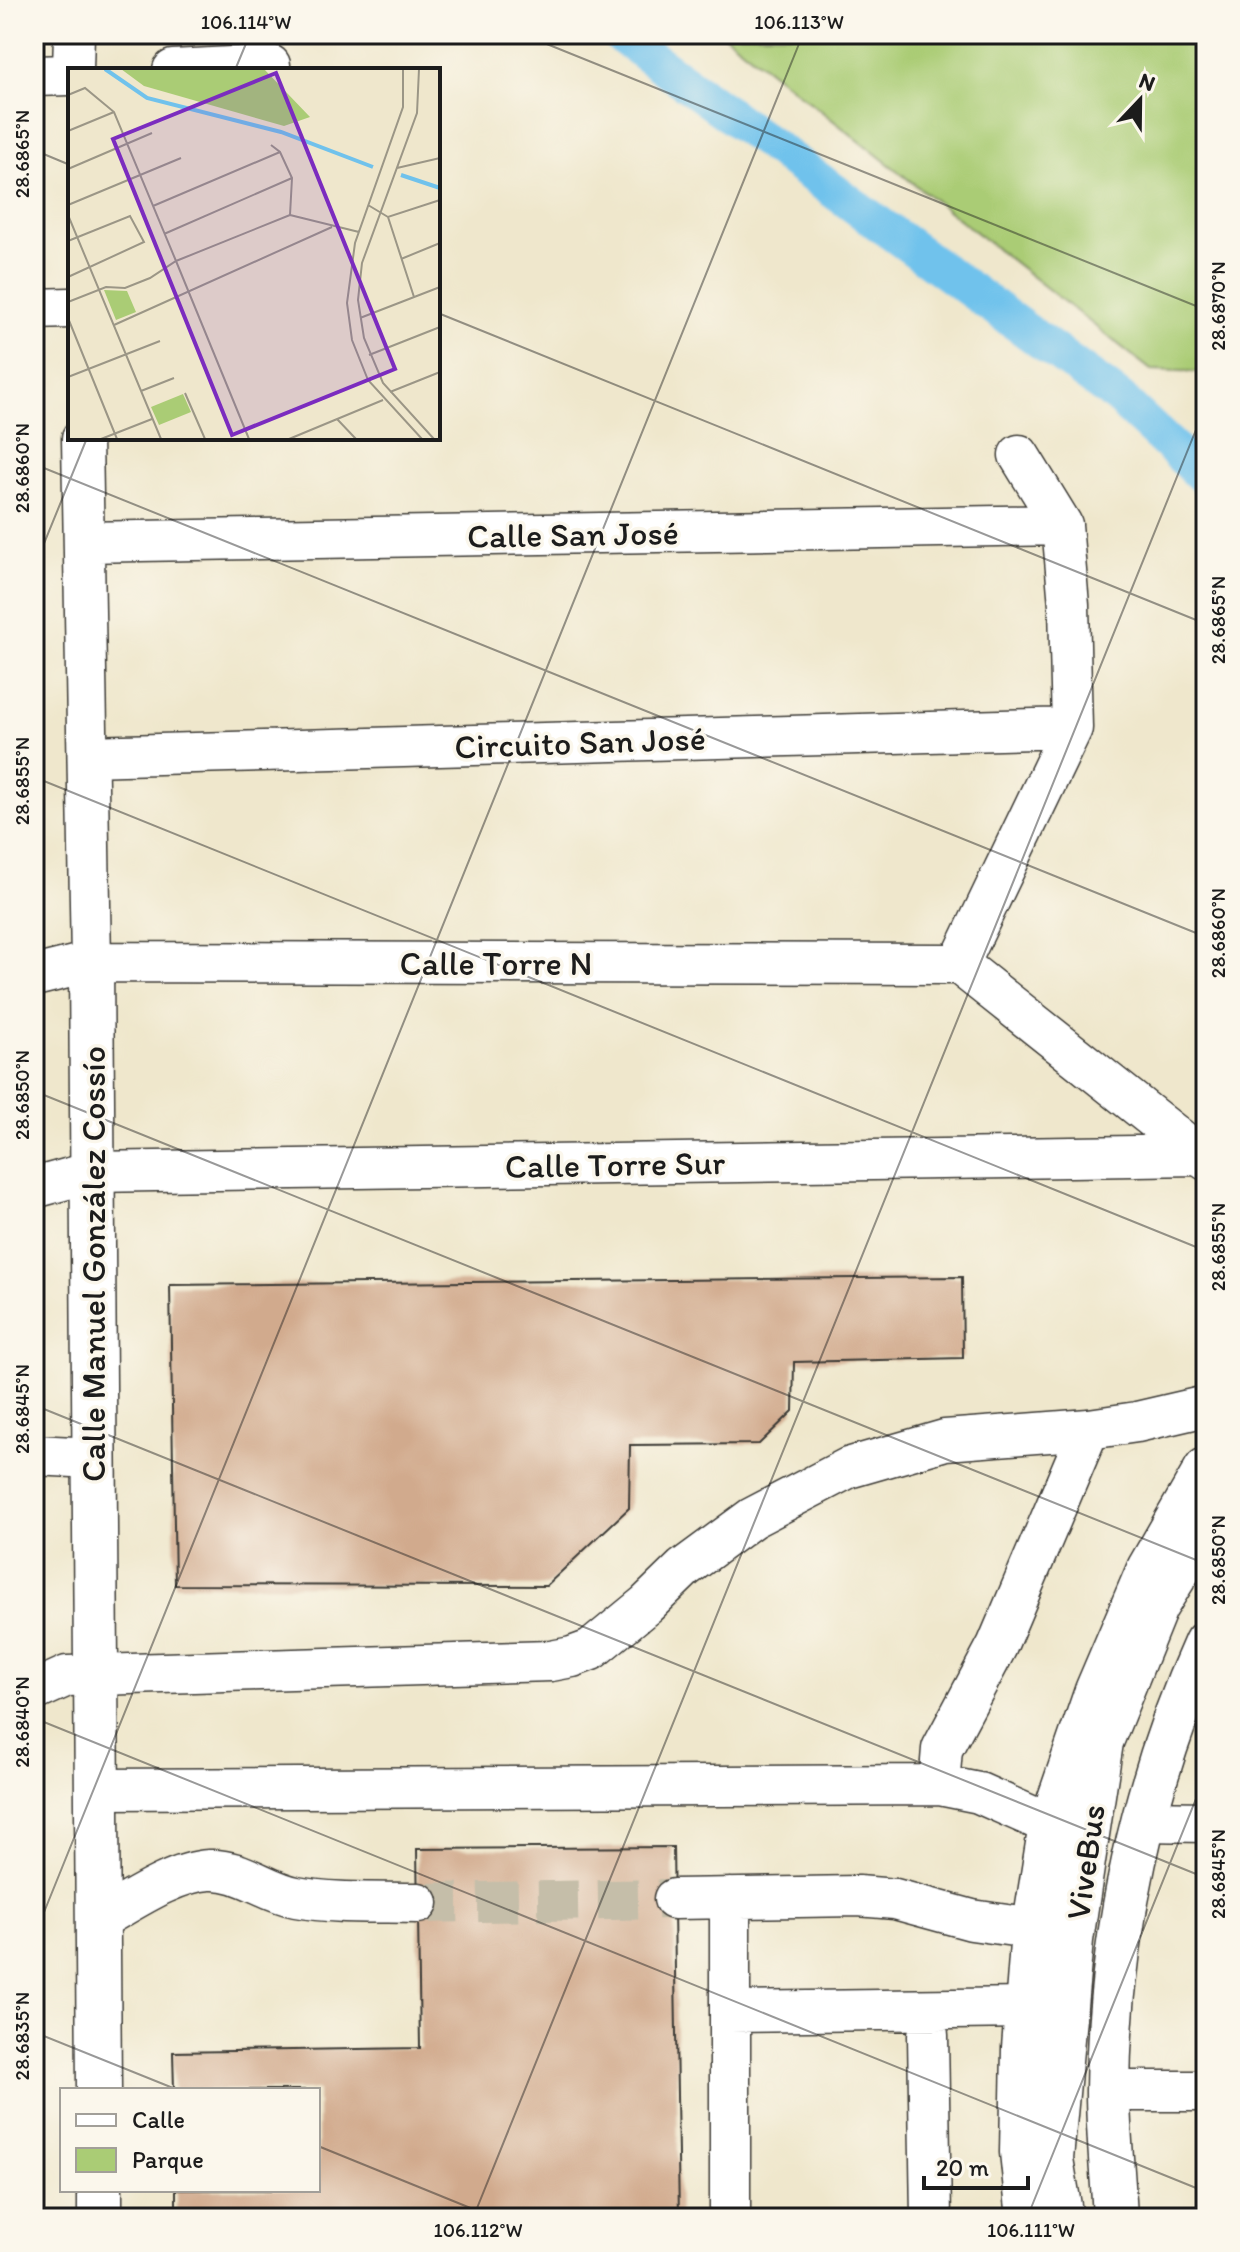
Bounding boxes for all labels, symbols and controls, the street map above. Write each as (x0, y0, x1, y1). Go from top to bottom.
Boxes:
text: 106.114°W (201, 10, 291, 34)
text: 106.113°W (754, 10, 844, 34)
north arrow (1100, 60, 1180, 140)
text: N (1135, 67, 1159, 97)
inset map (68, 68, 440, 440)
text: 28.6865°N (10, 110, 34, 198)
text: 28.6870°N (1206, 261, 1230, 351)
text: 28.6860°N (10, 423, 34, 513)
street label: Calle San José (467, 512, 679, 557)
text: 28.6865°N (1206, 576, 1230, 664)
street label: Circuito San José (454, 718, 706, 767)
text: 28.6855°N (10, 737, 34, 825)
text: 28.6860°N (1206, 888, 1230, 978)
street label: Calle Torre N (400, 943, 592, 984)
street label: Calle Manuel González Cossío (73, 1046, 114, 1482)
text: 28.6850°N (10, 1050, 34, 1140)
street label: Calle Torre Sur (505, 1142, 726, 1187)
text: 28.6855°N (1206, 1203, 1230, 1291)
text: 28.6845°N (10, 1364, 34, 1454)
text: 28.6850°N (1206, 1515, 1230, 1605)
text: 28.6840°N (10, 1676, 34, 1768)
street label: ViveBus (1057, 1802, 1114, 1922)
text: 28.6845°N (1206, 1829, 1230, 1919)
text: 28.6835°N (10, 1992, 34, 2080)
legend (60, 2088, 320, 2192)
text: Calle (132, 2105, 185, 2134)
scale bar (924, 2140, 1028, 2190)
text: Parque (132, 2145, 204, 2174)
text: 20 m (936, 2153, 989, 2182)
text: 106.112°W (433, 2218, 523, 2242)
text: 106.111°W (987, 2218, 1075, 2242)

